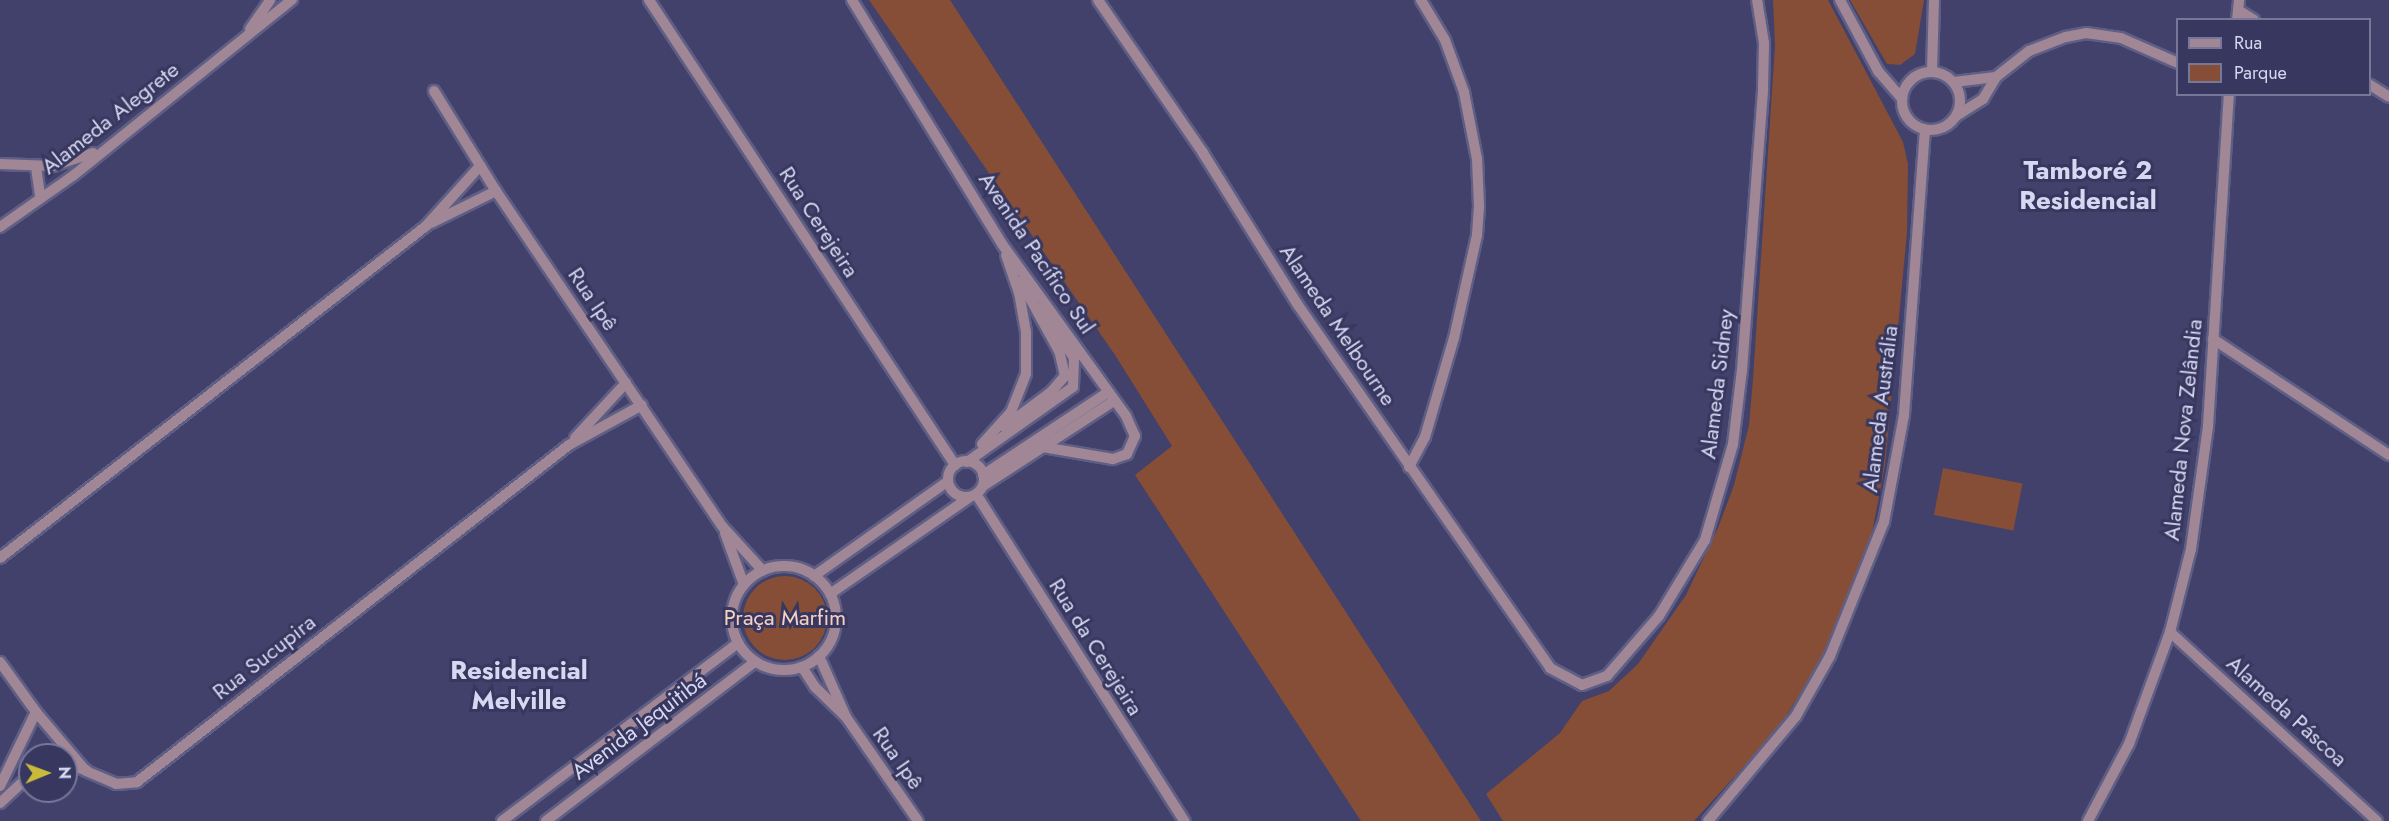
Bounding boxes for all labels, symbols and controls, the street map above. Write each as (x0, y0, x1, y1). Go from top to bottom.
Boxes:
legend (2176, 18, 2371, 96)
text: Rua (2234, 30, 2262, 56)
street label: Alameda Alegrete (36, 56, 184, 180)
text: Parque (2234, 60, 2287, 86)
district label: Tamboré 2 Residencial (2019, 155, 2157, 216)
street label: Rua Cerejeira (773, 162, 865, 282)
street label: Avenida Pacífico Sul (973, 167, 1101, 339)
street label: Alameda Melbourne (1274, 239, 1402, 411)
street label: Rua Ipê (562, 262, 624, 336)
street label: Alameda Sidney (1695, 307, 1739, 461)
street label: Alameda Nova Zelândia (2158, 318, 2208, 542)
street label: Alameda Austrália (1857, 324, 1903, 494)
street label: Rua da Cerejeira (1043, 574, 1149, 720)
park label: Praça Marfim (724, 605, 846, 631)
street label: Rua Sucupira (207, 609, 321, 705)
street label: Alameda Páscoa (2221, 650, 2353, 772)
district label: Residencial Melville (450, 655, 588, 716)
street label: Avenida Jequitibá (566, 667, 712, 785)
street label: Rua Ipê (867, 722, 929, 794)
north arrow (18, 743, 78, 803)
text: N (53, 766, 76, 779)

